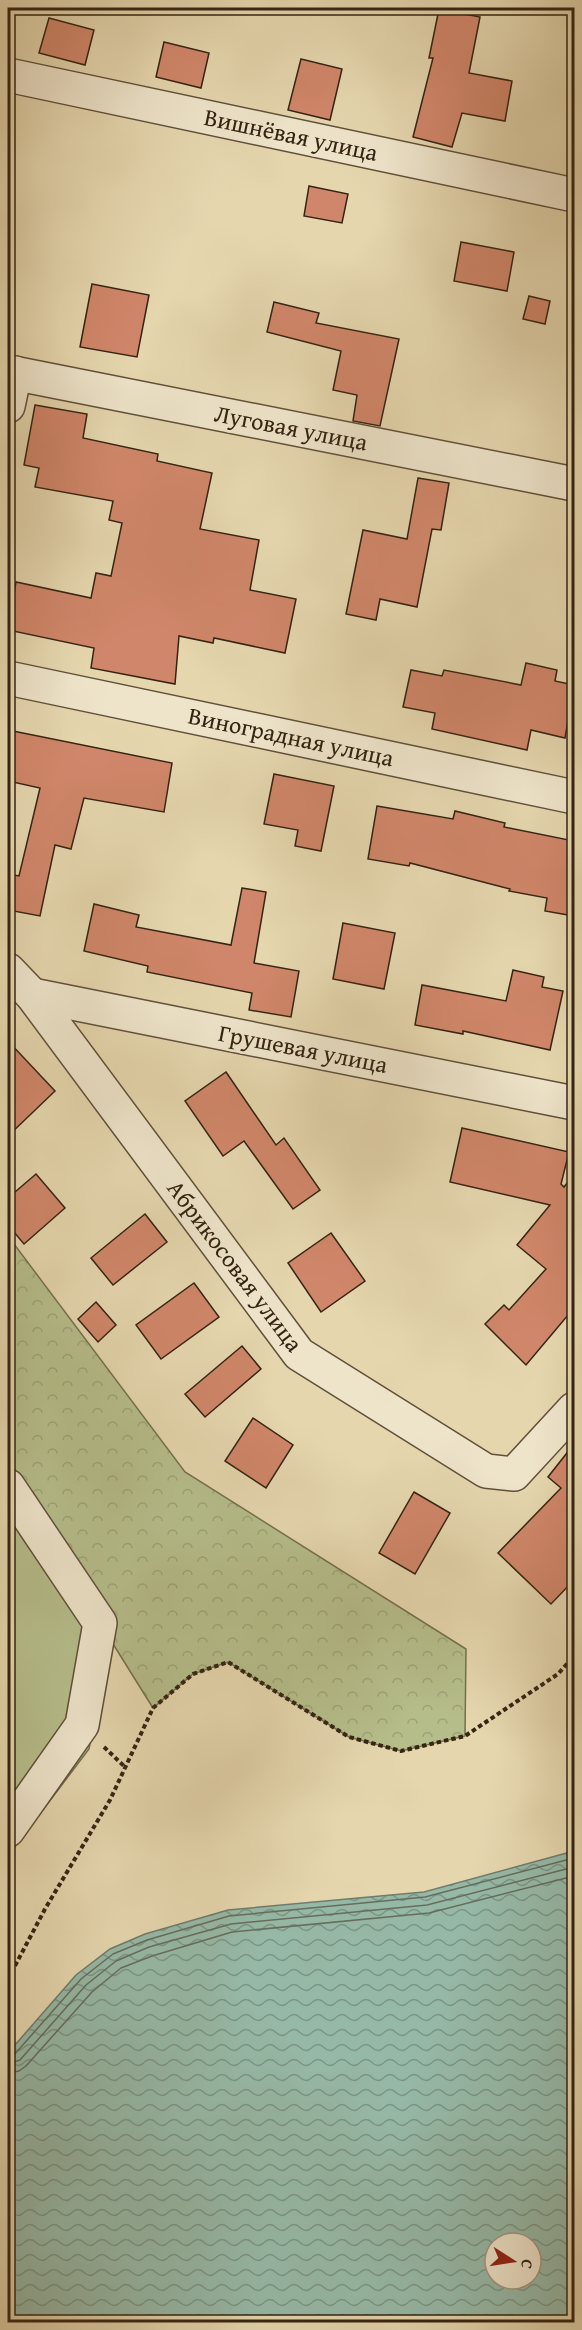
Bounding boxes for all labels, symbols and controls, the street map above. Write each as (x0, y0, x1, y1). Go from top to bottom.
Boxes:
street label: Вишнёвая улица (201, 99, 382, 170)
street label: Луговая улица (212, 396, 371, 460)
street label: Виноградная улица (185, 698, 398, 775)
street label: Грушевая улица (216, 1015, 391, 1082)
street label: Абрикосовая улица (159, 1172, 312, 1359)
north arrow (483, 2231, 543, 2291)
text: С (515, 2257, 540, 2271)

